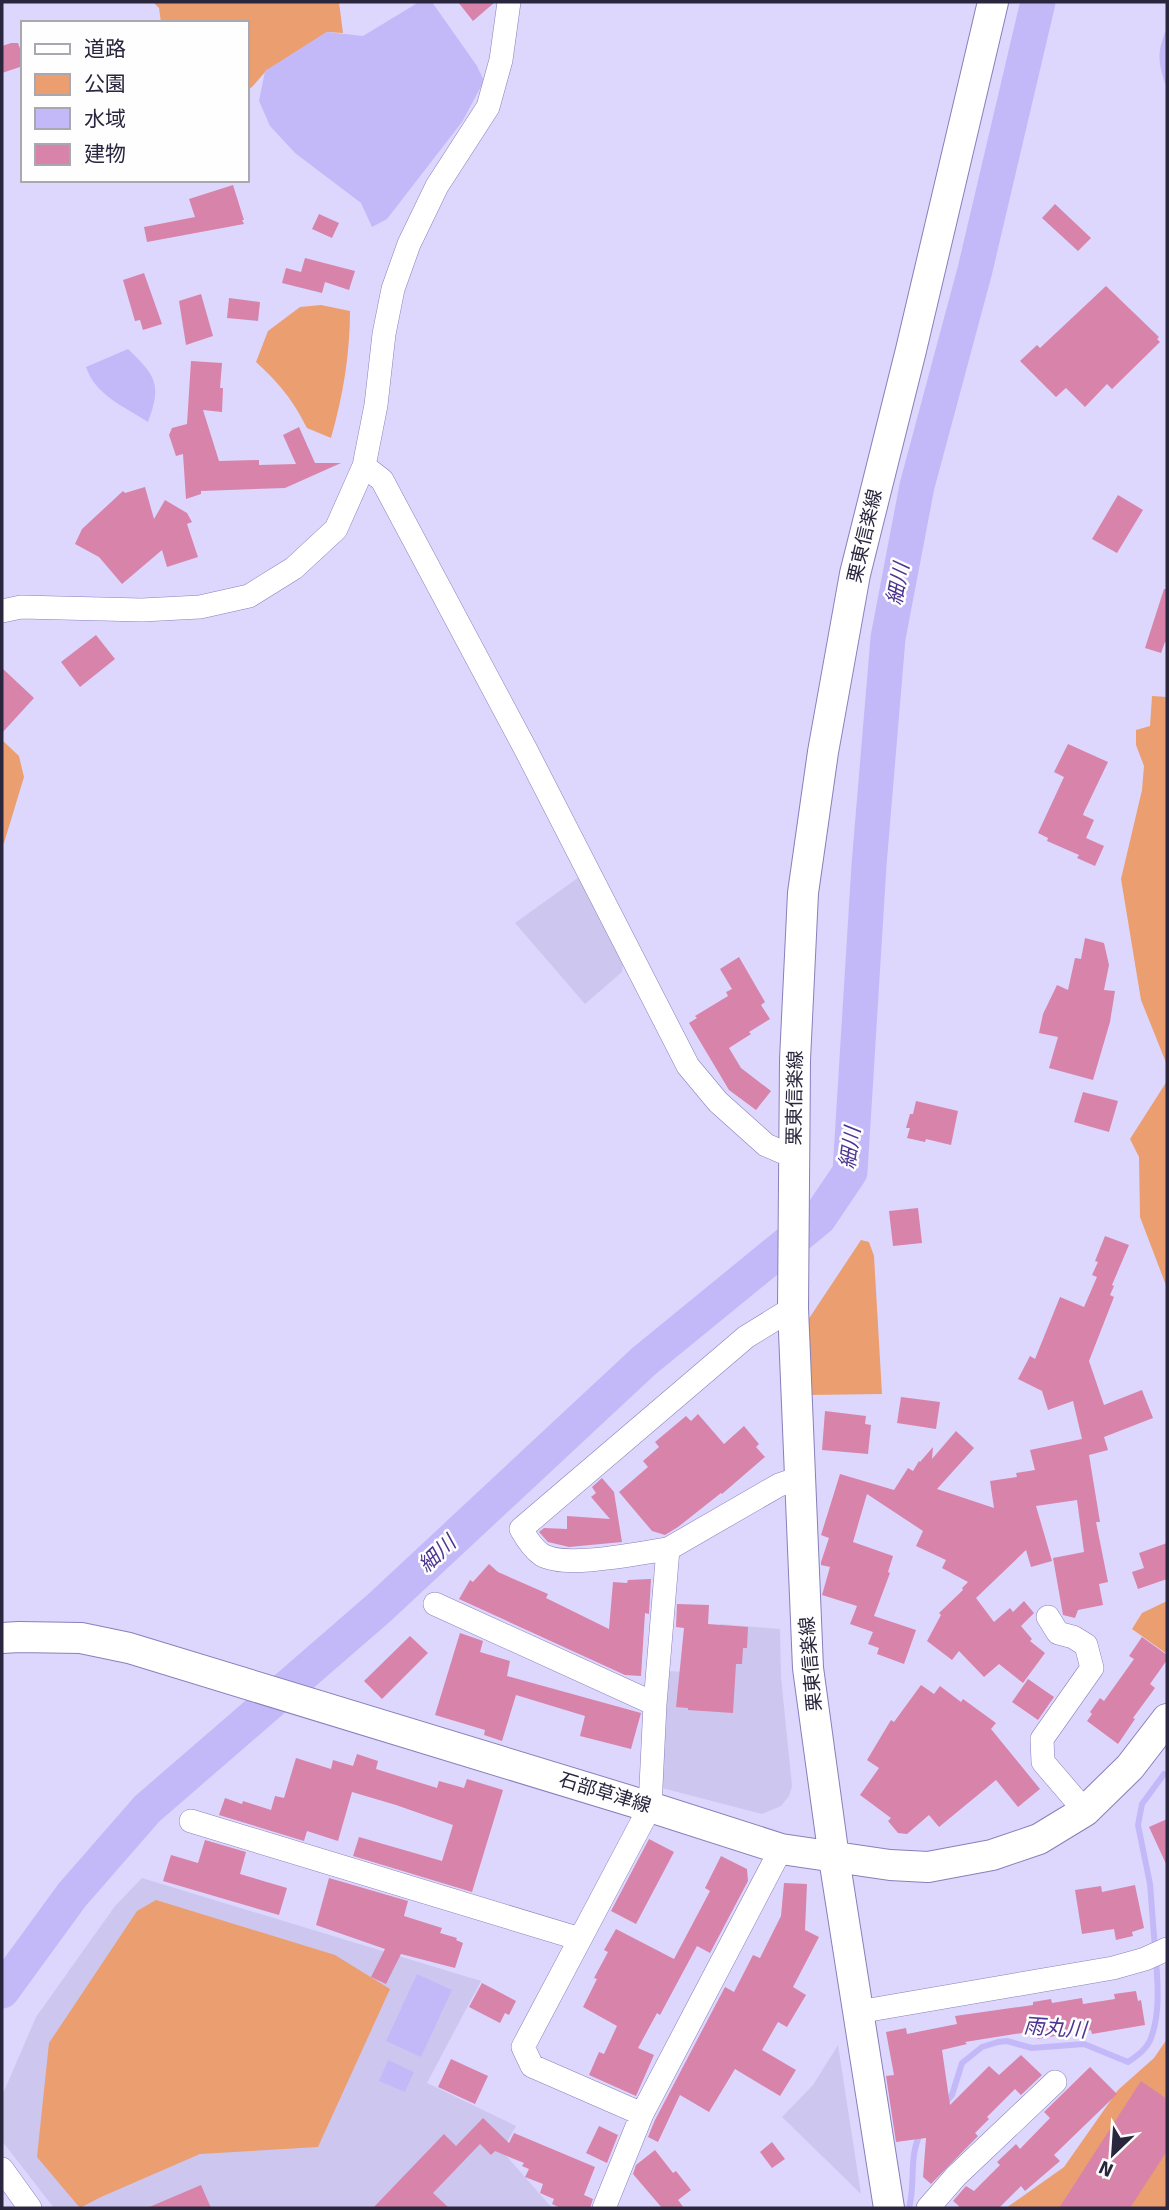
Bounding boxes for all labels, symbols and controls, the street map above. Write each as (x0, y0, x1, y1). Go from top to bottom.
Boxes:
legend (21, 21, 248, 182)
text: 道路 (84, 36, 126, 62)
text: 公園 (84, 71, 126, 97)
text: 水域 (84, 106, 126, 132)
text: 建物 (84, 141, 126, 167)
street label: 栗東信楽線 (843, 487, 887, 585)
water label: 細川 (881, 559, 915, 607)
street label: 栗東信楽線 (782, 1050, 808, 1146)
water label: 細川 (834, 1123, 866, 1171)
water label: 細川 (413, 1529, 463, 1578)
street label: 栗東信楽線 (795, 1616, 827, 1712)
street label: 石部草津線 (556, 1768, 654, 1818)
water label: 雨丸川 (1023, 2013, 1089, 2043)
north arrow (1078, 2119, 1148, 2189)
text: N (1095, 2155, 1117, 2182)

